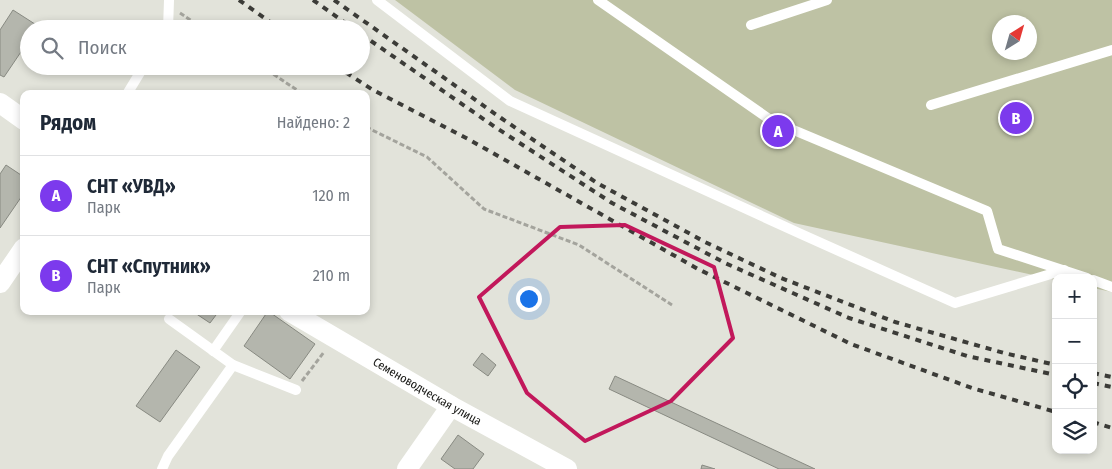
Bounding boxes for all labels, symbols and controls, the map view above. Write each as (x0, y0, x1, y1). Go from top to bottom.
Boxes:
north arrow (992, 15, 1037, 60)
search box (20, 20, 370, 75)
icon: search (38, 34, 66, 62)
text: Поиск (78, 36, 127, 59)
pin: B (1000, 99, 1032, 137)
text: Рядом (40, 110, 96, 136)
pin: A (762, 112, 794, 150)
text: Найдено: 2 (277, 113, 350, 132)
text: СНТ «УВД» (87, 175, 176, 198)
text: A (52, 186, 60, 205)
text: 120 m (312, 186, 350, 205)
text: Парк (87, 198, 121, 217)
text: СНТ «Спутник» (87, 255, 211, 278)
text: B (52, 266, 60, 285)
text: 210 m (313, 266, 350, 285)
map controls (1052, 274, 1097, 454)
button: + (1052, 274, 1097, 319)
text: Парк (87, 278, 121, 297)
your location (516, 286, 542, 312)
button: − (1052, 319, 1097, 364)
street label: Семеноводческая улица (370, 355, 484, 428)
button: locate (1052, 364, 1097, 409)
button: layers (1052, 409, 1097, 454)

